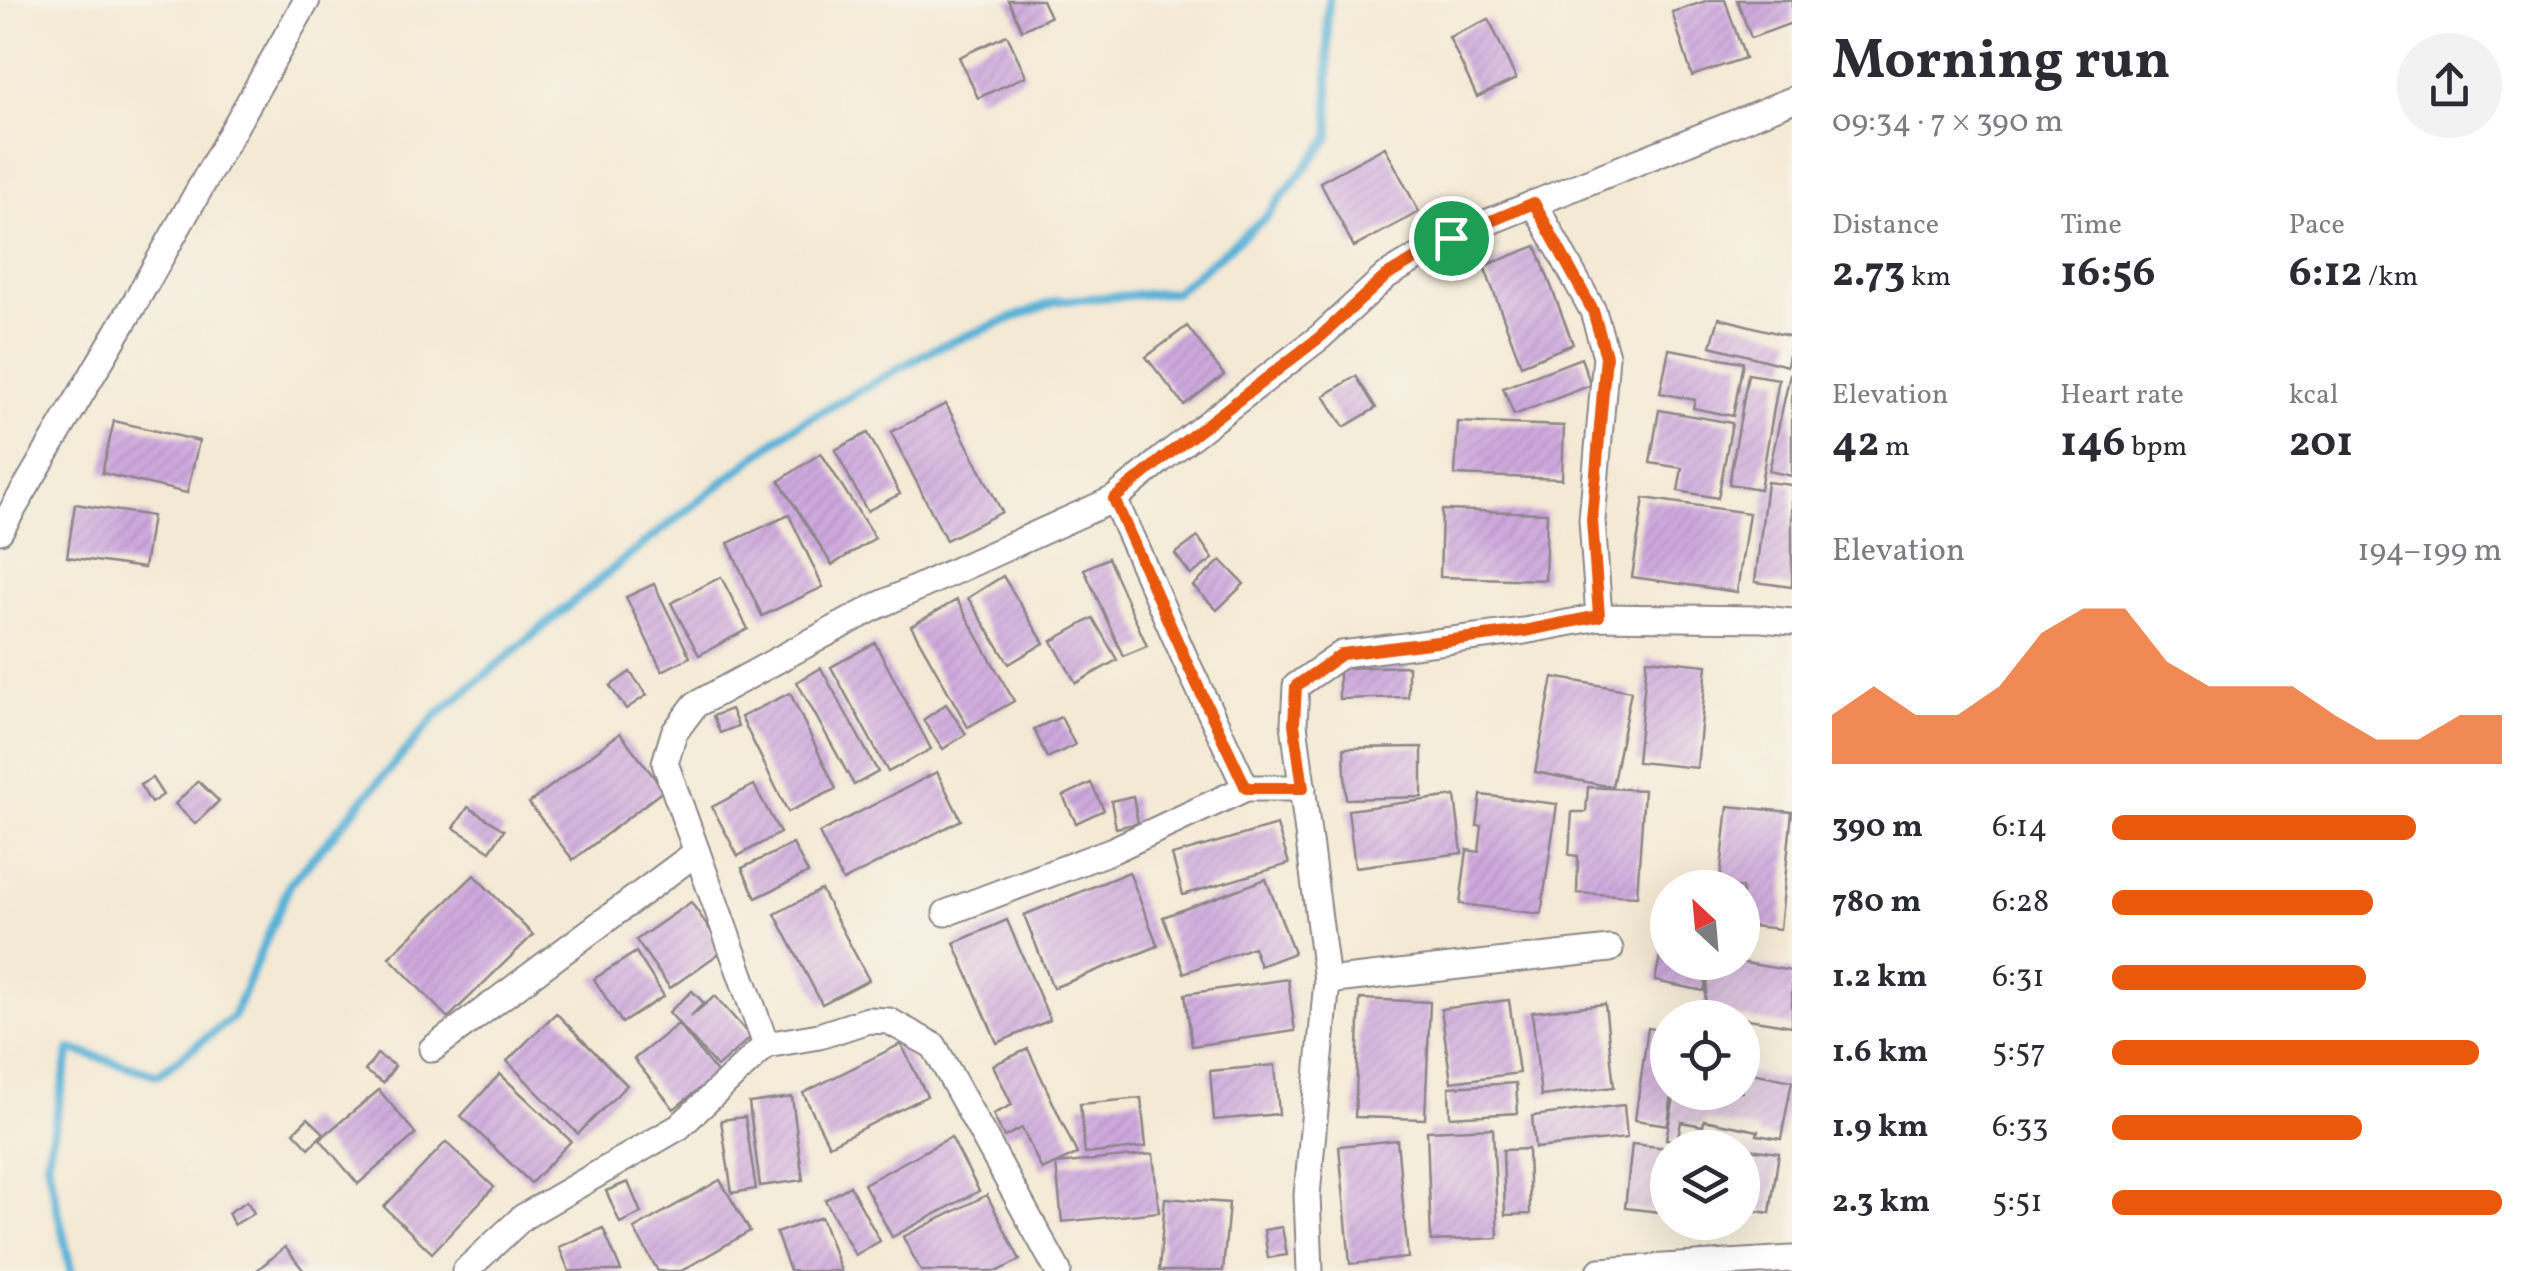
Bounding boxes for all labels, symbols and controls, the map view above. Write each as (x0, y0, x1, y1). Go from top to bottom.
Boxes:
text: Morning run (1832, 25, 2171, 101)
button: share (2397, 33, 2502, 138)
text: 09:34 · 7 × 390 m (1832, 101, 2063, 145)
pin (1409, 196, 1494, 281)
text: Distance (1832, 206, 1939, 245)
text: Time (2060, 206, 2122, 245)
text: Pace (2289, 206, 2345, 245)
icon: arrive (1424, 211, 1479, 266)
text: 2.73 (1832, 245, 1905, 304)
text: 16:56 (2060, 245, 2155, 304)
text: 6:12 (2289, 245, 2362, 304)
text: km (1905, 258, 1951, 297)
text: /km (2362, 258, 2418, 297)
text: Elevation (1832, 376, 1948, 415)
text: Heart rate (2060, 376, 2184, 415)
text: kcal (2289, 376, 2338, 415)
text: 42 (1832, 415, 1879, 474)
text: 146 (2060, 415, 2126, 474)
text: 201 (2289, 415, 2353, 474)
text: m (1879, 428, 1910, 467)
text: bpm (2126, 428, 2187, 467)
text: Elevation (1832, 530, 1965, 574)
text: 194–199 m (2357, 530, 2502, 574)
text: 390 m (1832, 806, 1923, 850)
text: 6:14 (1992, 806, 2047, 850)
north arrow (1650, 870, 1760, 980)
map controls (1650, 870, 1760, 1240)
text: 780 m (1832, 881, 1921, 925)
text: 6:28 (1992, 881, 2049, 925)
text: 1.2 km (1832, 956, 1927, 1000)
text: 6:31 (1992, 956, 2045, 1000)
button: locate (1650, 1000, 1760, 1110)
text: 1.6 km (1832, 1031, 1928, 1075)
text: 5:57 (1992, 1031, 2046, 1075)
text: 1.9 km (1832, 1106, 1928, 1150)
text: 6:33 (1992, 1106, 2048, 1150)
button: layers (1650, 1130, 1760, 1240)
text: 2.3 km (1832, 1181, 1930, 1225)
text: 5:51 (1992, 1181, 2043, 1225)

